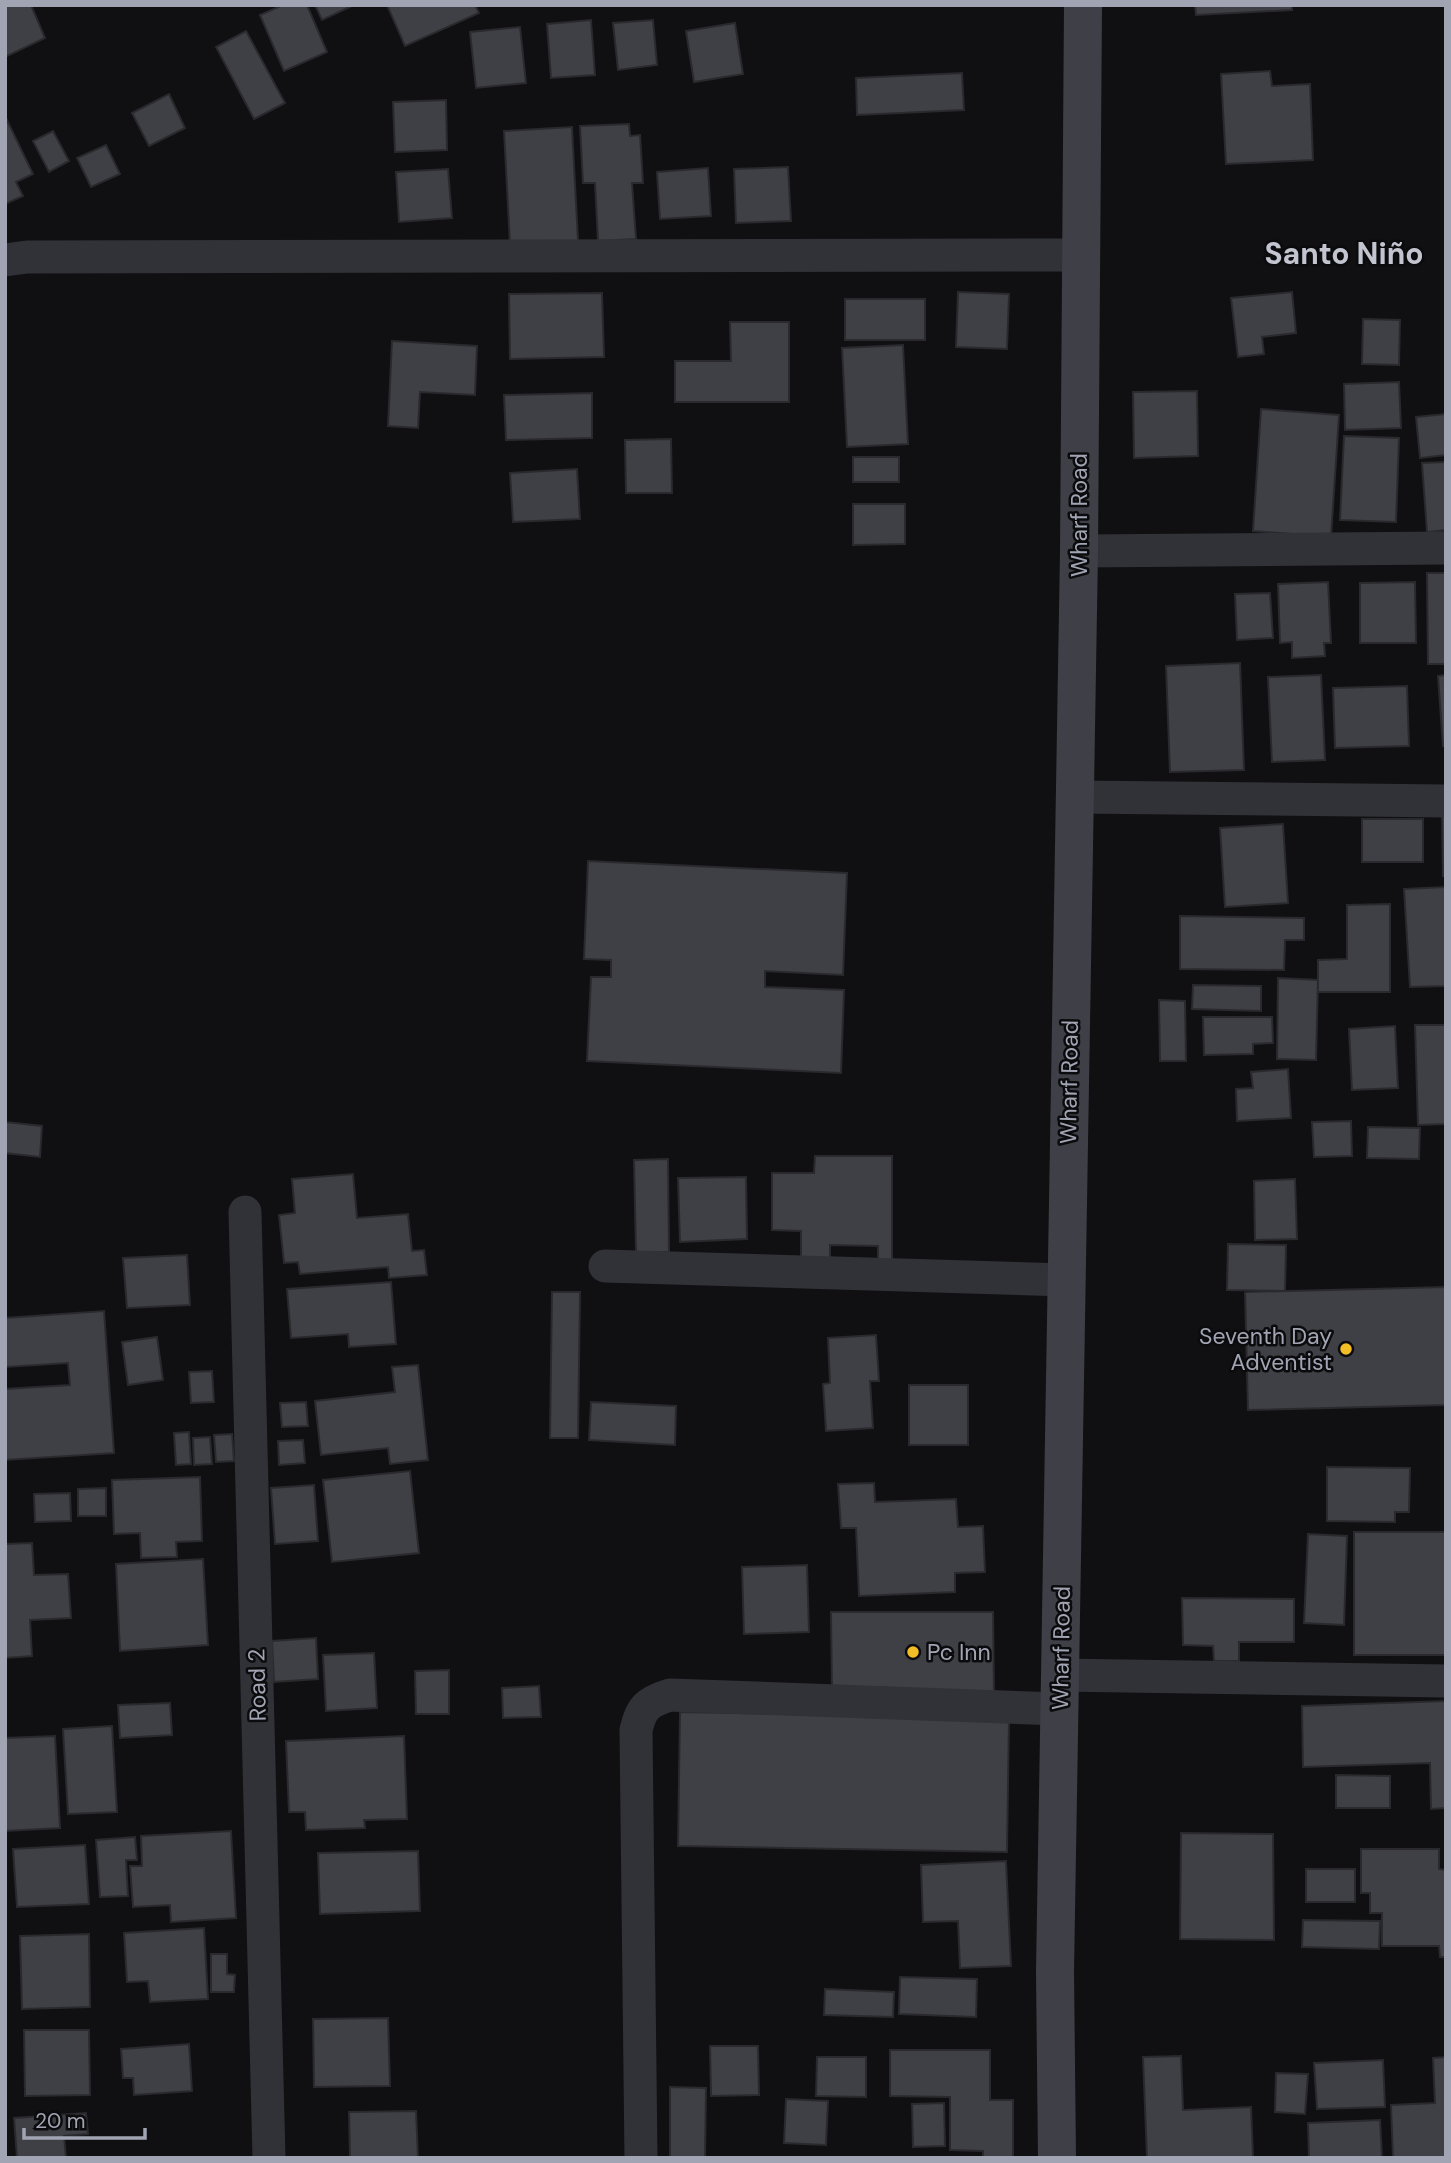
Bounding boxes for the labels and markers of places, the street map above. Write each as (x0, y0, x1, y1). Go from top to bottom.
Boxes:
place label: Seventh Day Adventist (1199, 1321, 1332, 1377)
marker: Seventh Day Adventist (1338, 1341, 1354, 1357)
place label: Pc Inn (927, 1637, 991, 1667)
marker: Pc Inn (905, 1644, 921, 1660)

